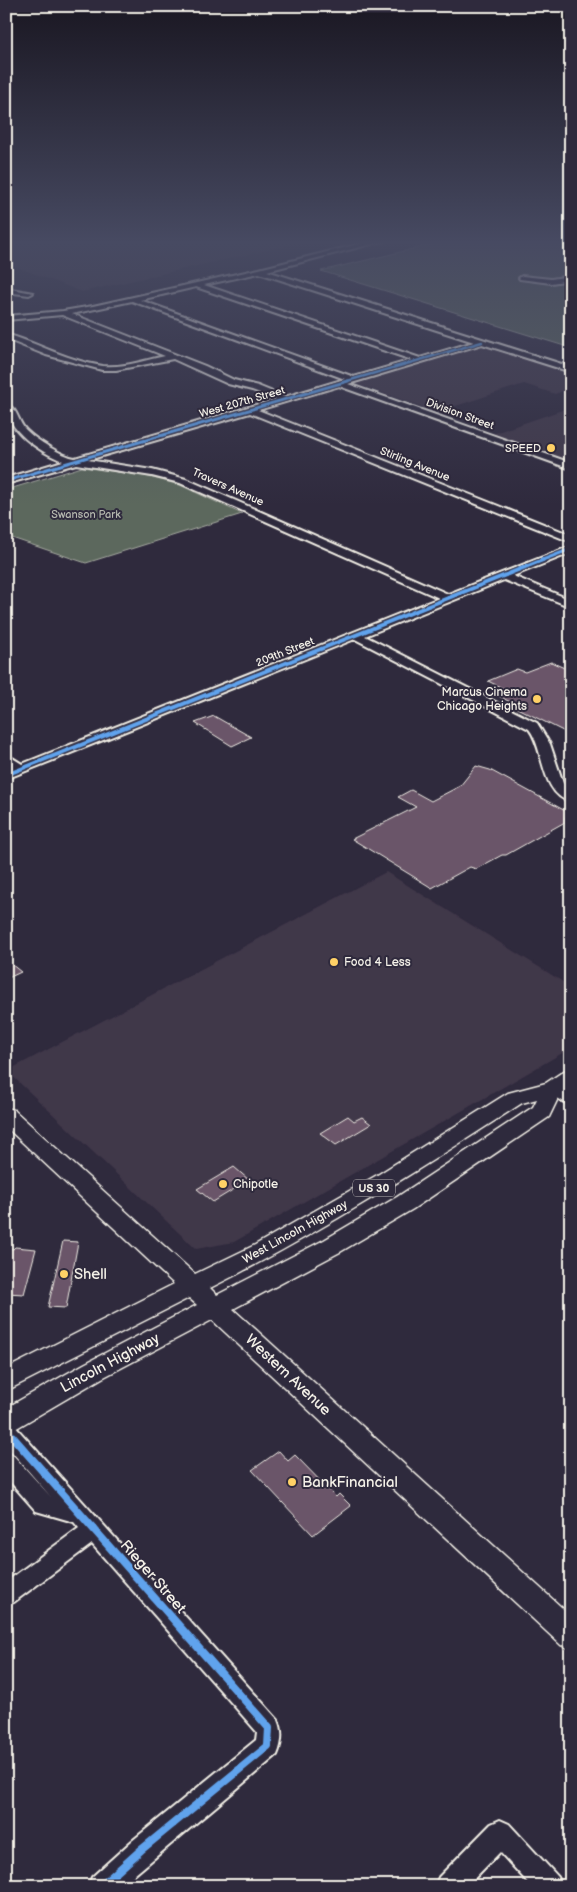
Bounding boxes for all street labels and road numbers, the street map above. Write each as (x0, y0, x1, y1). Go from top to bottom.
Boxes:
street label: West 207th Street (198, 383, 287, 420)
street label: Division Street (424, 396, 496, 433)
street label: Stirling Avenue (378, 444, 452, 484)
street label: Travers Avenue (190, 465, 266, 509)
street label: 209th Street (254, 634, 317, 670)
road number: US 30 (353, 1180, 395, 1196)
street label: West Lincoln Highway (240, 1197, 351, 1267)
street label: Lincoln Highway (57, 1329, 163, 1397)
street label: Western Avenue (241, 1330, 335, 1420)
street label: Rieger Street (116, 1536, 190, 1618)

